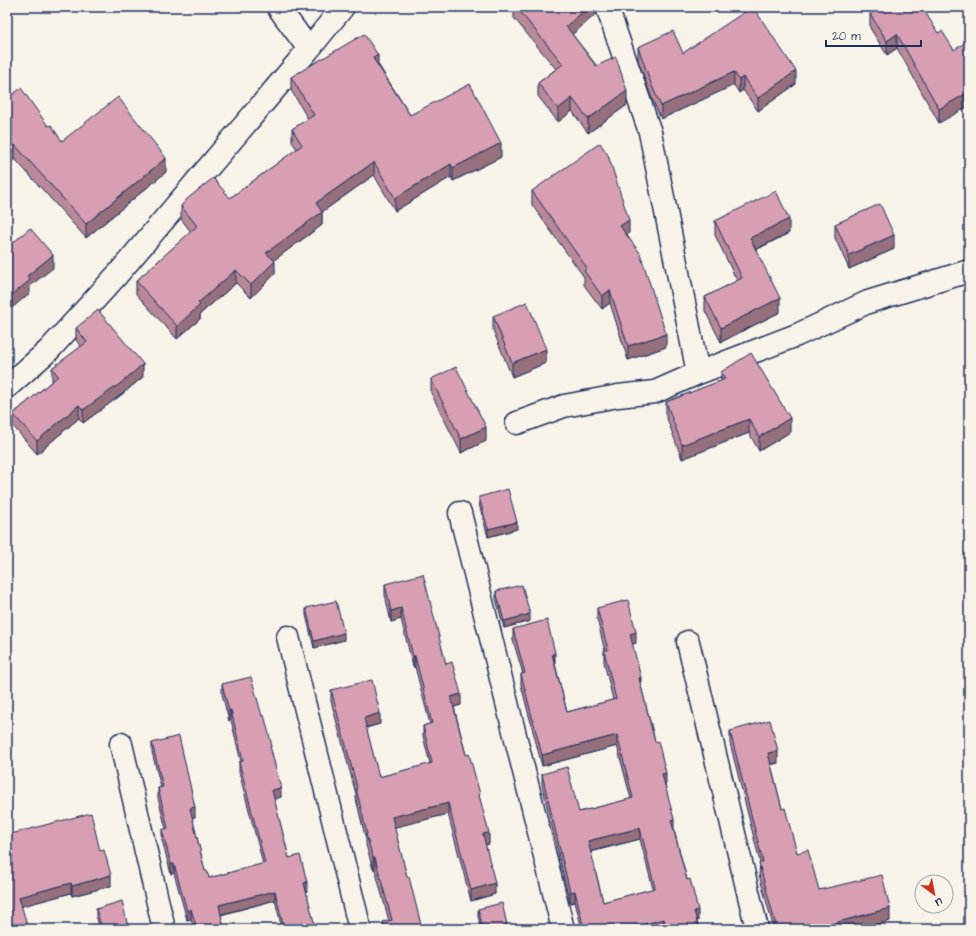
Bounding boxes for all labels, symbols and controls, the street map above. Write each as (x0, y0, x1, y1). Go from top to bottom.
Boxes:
scale bar (826, 22, 921, 48)
text: 20 m (832, 28, 861, 45)
north arrow (914, 874, 954, 914)
text: U (932, 894, 946, 910)

